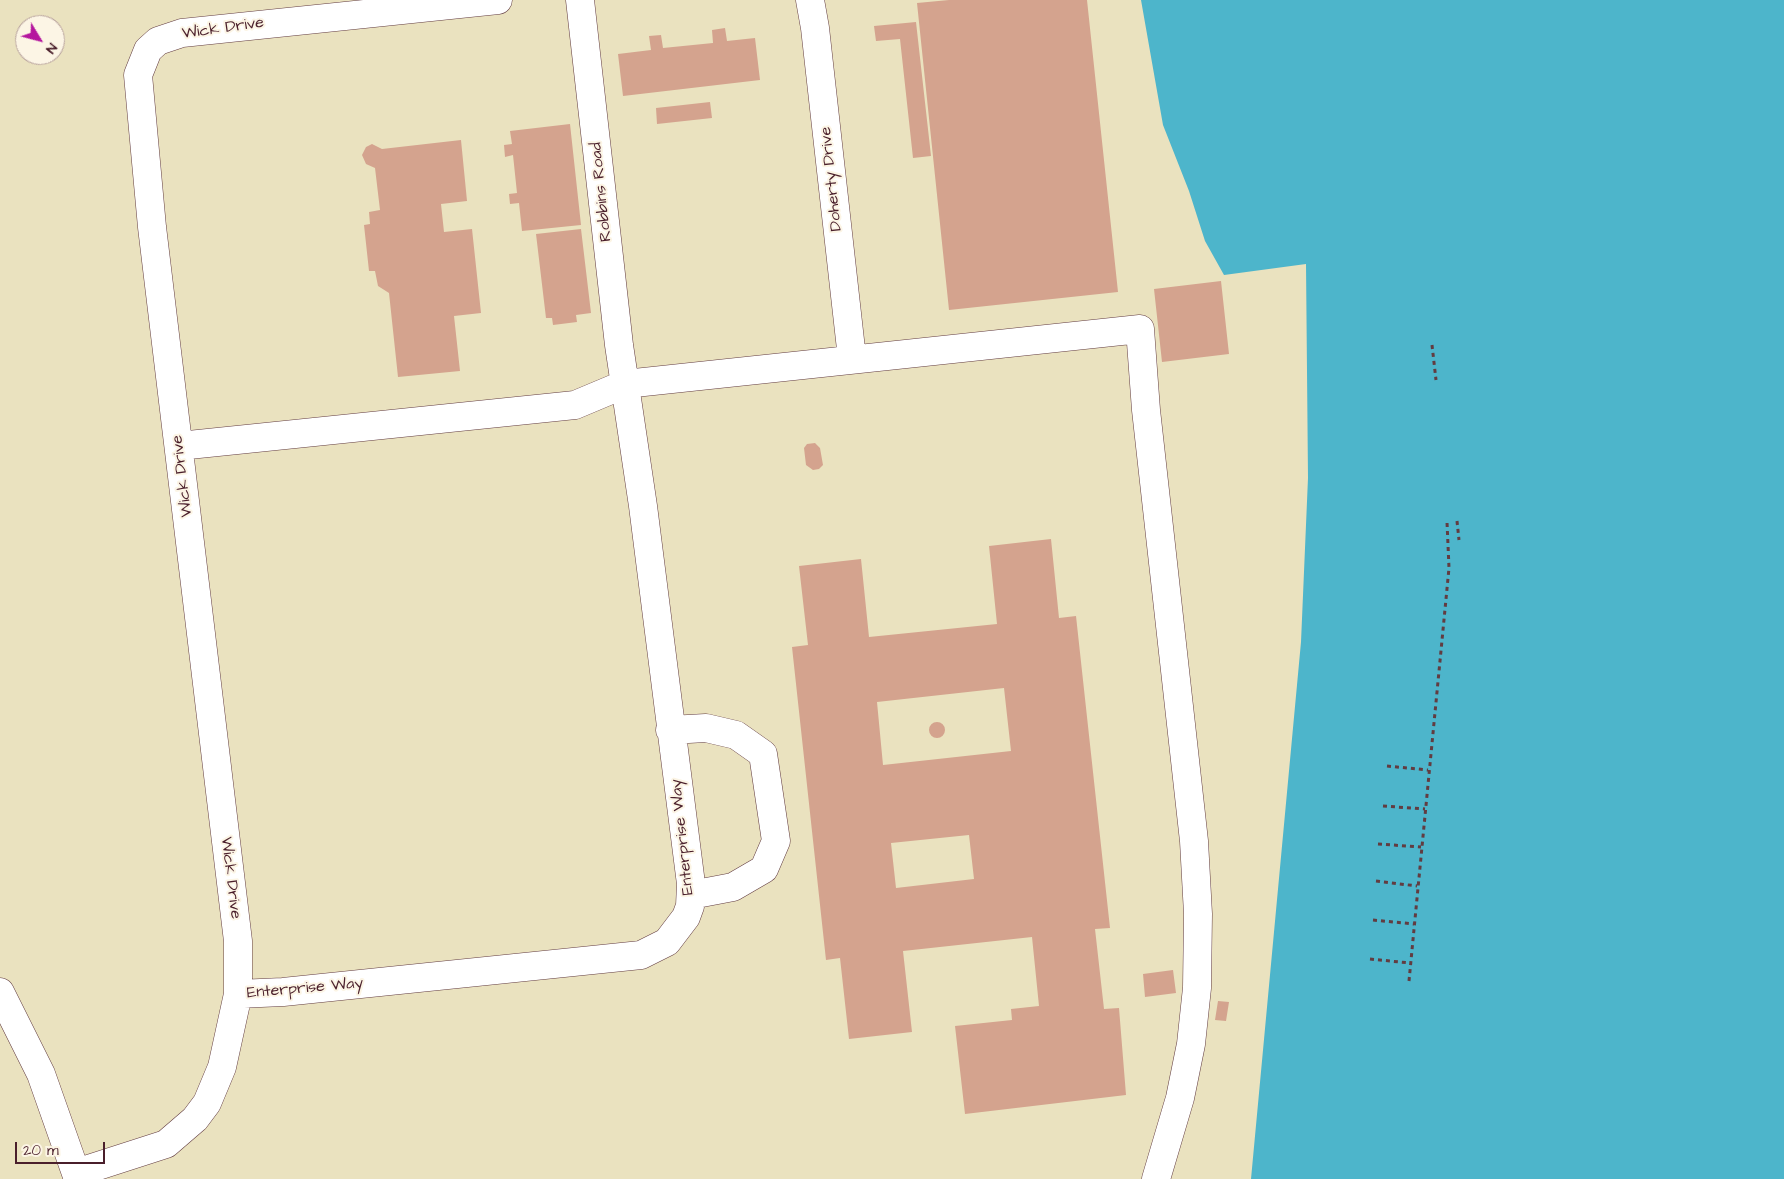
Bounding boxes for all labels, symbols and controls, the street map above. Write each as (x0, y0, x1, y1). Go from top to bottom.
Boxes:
street label: Wick Drive (181, 14, 265, 44)
north arrow (15, 15, 65, 65)
text: N (41, 39, 62, 58)
street label: Doherty Drive (817, 126, 847, 232)
street label: Robbins Road (587, 141, 617, 243)
street label: Wick Drive (168, 434, 198, 518)
street label: Enterprise Way (667, 778, 699, 896)
street label: Wick Drive (215, 836, 245, 920)
street label: Enterprise Way (246, 974, 364, 1004)
scale bar (18, 1132, 108, 1164)
text: 20 m (23, 1140, 59, 1161)

